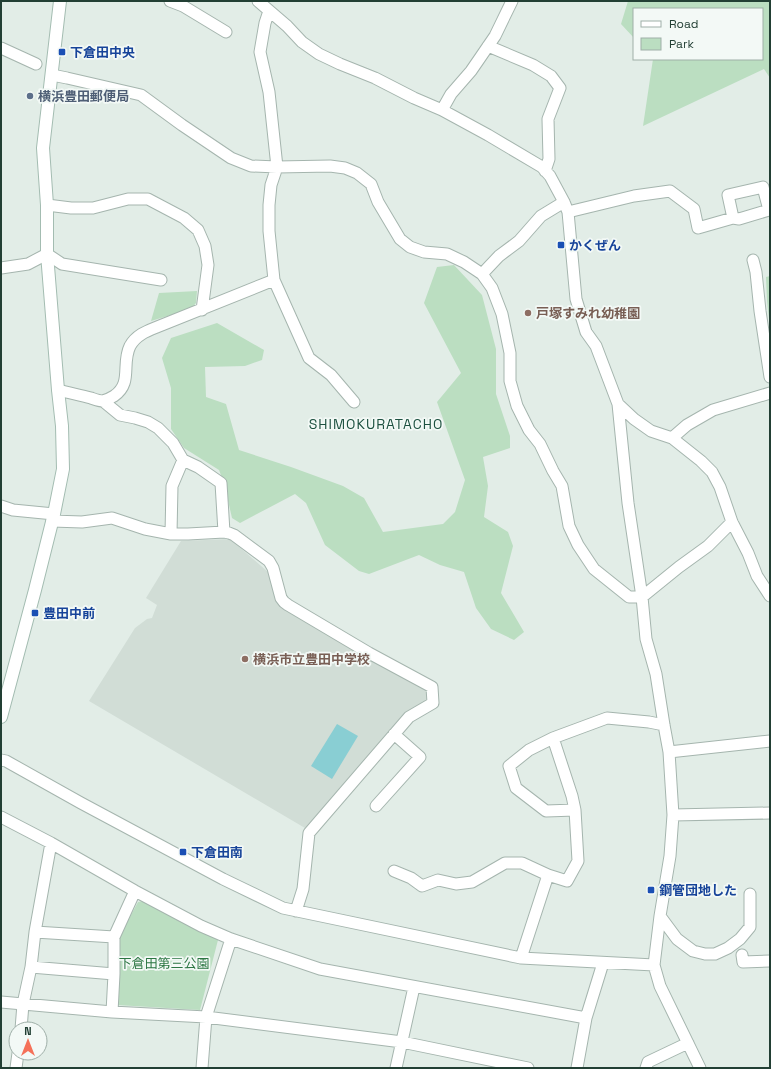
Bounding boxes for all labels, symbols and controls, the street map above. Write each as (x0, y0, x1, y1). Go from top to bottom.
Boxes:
legend (633, 8, 763, 60)
text: Road (669, 16, 698, 32)
text: Park (669, 36, 694, 52)
place label: 下倉田中央 (70, 44, 135, 61)
marker: 下倉田中央 (57, 47, 67, 57)
place label: 横浜豊田郵便局 (38, 88, 129, 105)
marker: 横浜豊田郵便局 (25, 91, 35, 101)
place label: かくぜん (569, 237, 621, 254)
marker: かくぜん (556, 240, 566, 250)
place label: 戸塚すみれ幼稚園 (536, 305, 640, 322)
marker: 戸塚すみれ幼稚園 (523, 308, 533, 318)
district label: SHIMOKURATACHO (309, 415, 443, 433)
place label: 豊田中前 (43, 605, 95, 622)
marker: 豊田中前 (30, 608, 40, 618)
place label: 横浜市立豊田中学校 (253, 651, 370, 668)
marker: 横浜市立豊田中学校 (240, 654, 250, 664)
place label: 下倉田南 (191, 844, 243, 861)
marker: 下倉田南 (178, 847, 188, 857)
place label: 鋼管団地した (659, 882, 737, 899)
marker: 鋼管団地した (646, 885, 656, 895)
park label: 下倉田第三公園 (118, 955, 210, 972)
north arrow (8, 1021, 48, 1061)
text: N (24, 1024, 32, 1038)

